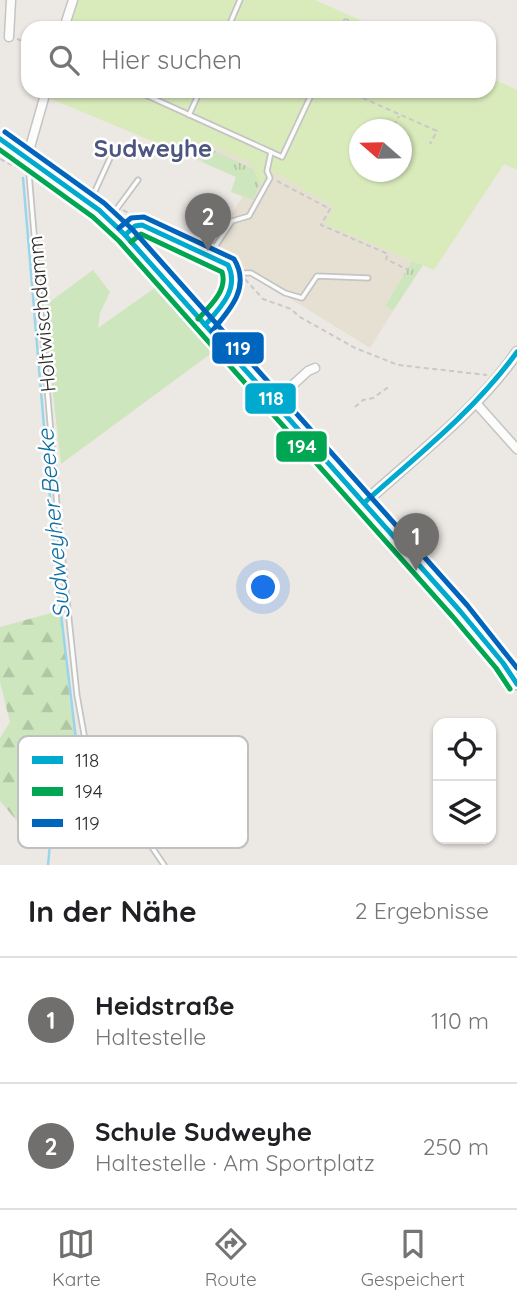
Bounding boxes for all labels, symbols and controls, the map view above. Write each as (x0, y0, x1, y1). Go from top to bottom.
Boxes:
search box (21, 21, 496, 98)
icon: search (45, 41, 83, 79)
text: Hier suchen (101, 43, 242, 76)
north arrow (349, 119, 412, 182)
district label: Sudweyhe (94, 133, 212, 163)
pin: 2 (185, 193, 231, 251)
street label: Holtwischdamm (21, 235, 61, 393)
line badge: 119 (211, 331, 265, 365)
text: 119 (225, 336, 251, 360)
line badge: 118 (244, 382, 297, 415)
text: 118 (258, 386, 284, 410)
water label: Sudweyher Beeke (30, 427, 76, 620)
line badge: 194 (275, 430, 328, 463)
text: 194 (287, 434, 317, 458)
pin: 1 (393, 513, 439, 571)
your location (246, 570, 280, 604)
map controls (433, 718, 496, 844)
button: locate (433, 718, 496, 781)
legend (18, 736, 248, 848)
text: 118 (75, 748, 99, 772)
text: 194 (75, 779, 103, 803)
button: layers (433, 781, 496, 844)
text: 119 (75, 811, 100, 835)
text: In der Nähe (28, 892, 197, 930)
text: 2 Ergebnisse (355, 896, 489, 925)
text: Heidstraße (95, 989, 235, 1022)
text: 1 (47, 1006, 55, 1035)
text: 110 m (431, 1006, 489, 1035)
text: Haltestelle (95, 1022, 206, 1051)
text: Schule Sudweyhe (95, 1115, 312, 1148)
text: 2 (44, 1132, 58, 1161)
text: 250 m (423, 1132, 489, 1161)
text: Haltestelle · Am Sportplatz (95, 1148, 375, 1177)
tab: Karte (52, 1225, 101, 1291)
tab: Route (205, 1225, 257, 1291)
tab: Gespeichert (361, 1225, 465, 1291)

